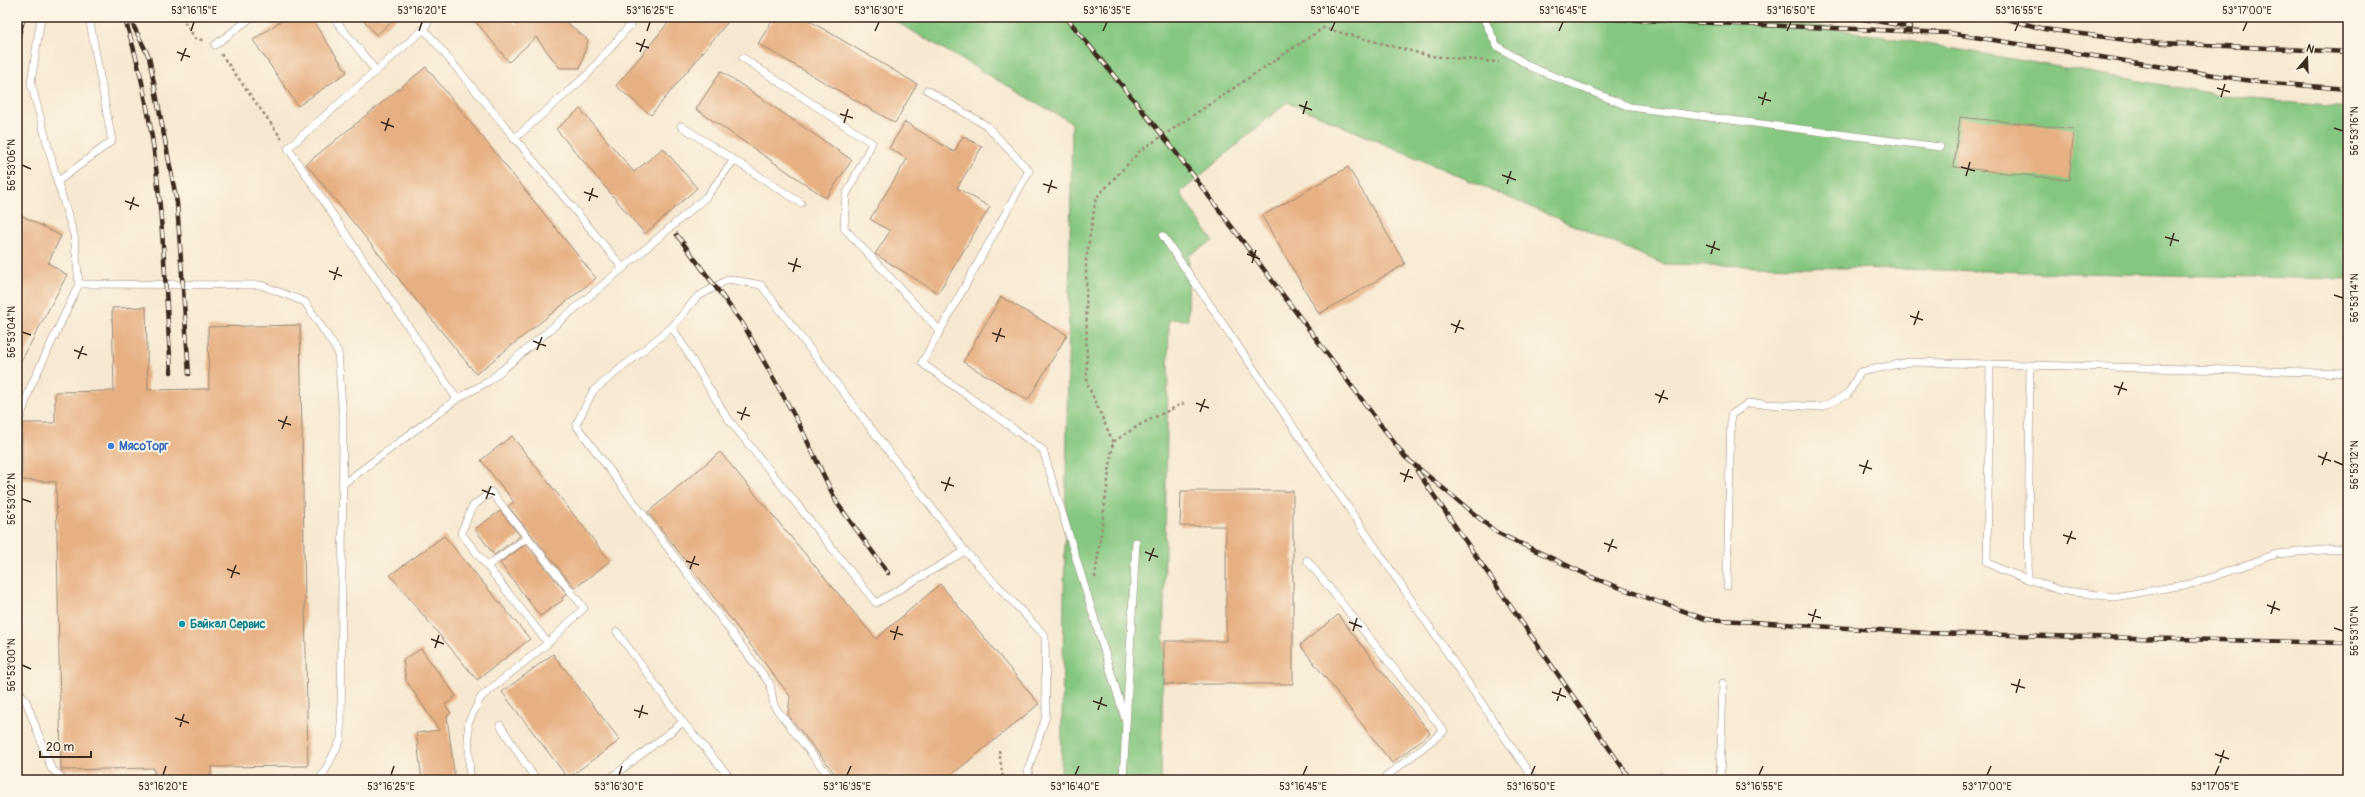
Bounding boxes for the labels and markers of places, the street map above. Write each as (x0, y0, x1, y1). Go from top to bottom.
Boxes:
place label: МясоТорг (119, 439, 170, 454)
marker: МясоТорг (106, 441, 116, 451)
place label: Байкал Сервис (190, 617, 266, 632)
marker: Байкал Сервис (177, 619, 187, 629)

